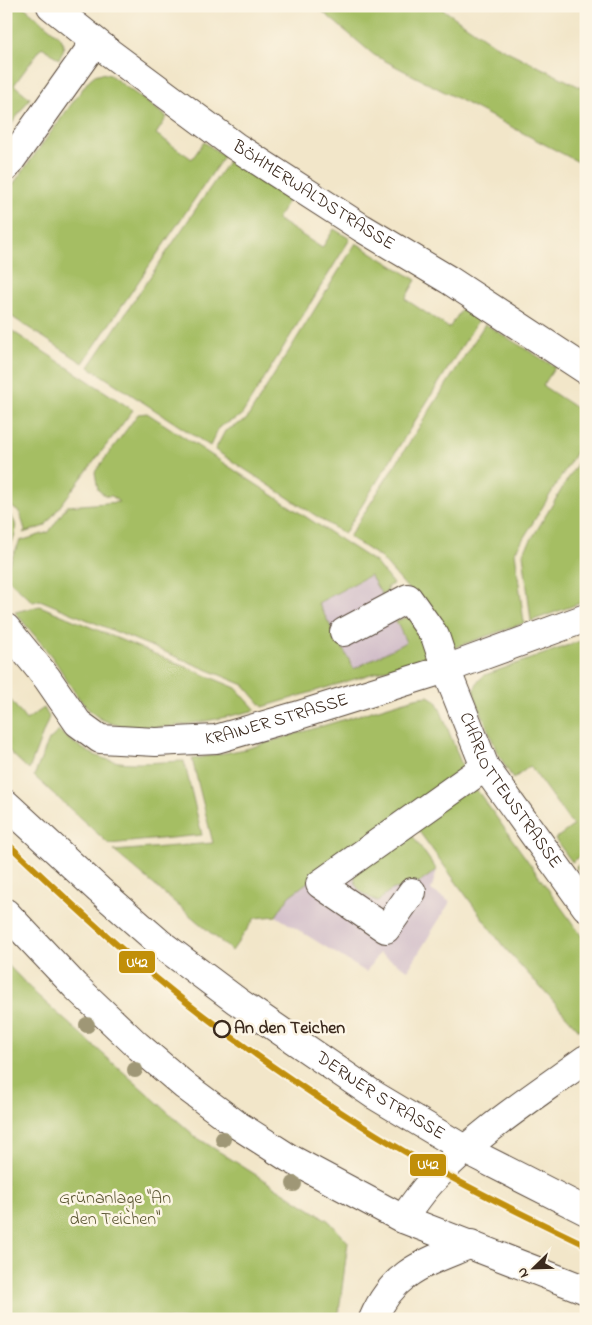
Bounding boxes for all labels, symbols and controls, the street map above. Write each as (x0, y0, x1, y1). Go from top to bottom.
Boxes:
street label: BÖHMERWALDSTRASSE (226, 134, 399, 258)
street label: KRAINER STRASSE (204, 687, 352, 753)
street label: CHARLOTTENSTRASSE (452, 709, 568, 874)
line badge: U42 (118, 950, 156, 974)
text: U42 (126, 953, 148, 974)
place label: An den Teichen (234, 1016, 345, 1042)
marker: An den Teichen (213, 1020, 231, 1038)
street label: DERNER STRASSE (309, 1045, 450, 1147)
line badge: U42 (409, 1153, 447, 1177)
text: U42 (417, 1155, 439, 1176)
park label: Grünanlage "An den Teichen" (59, 1186, 171, 1233)
north arrow (510, 1242, 560, 1292)
text: N (512, 1264, 535, 1281)

